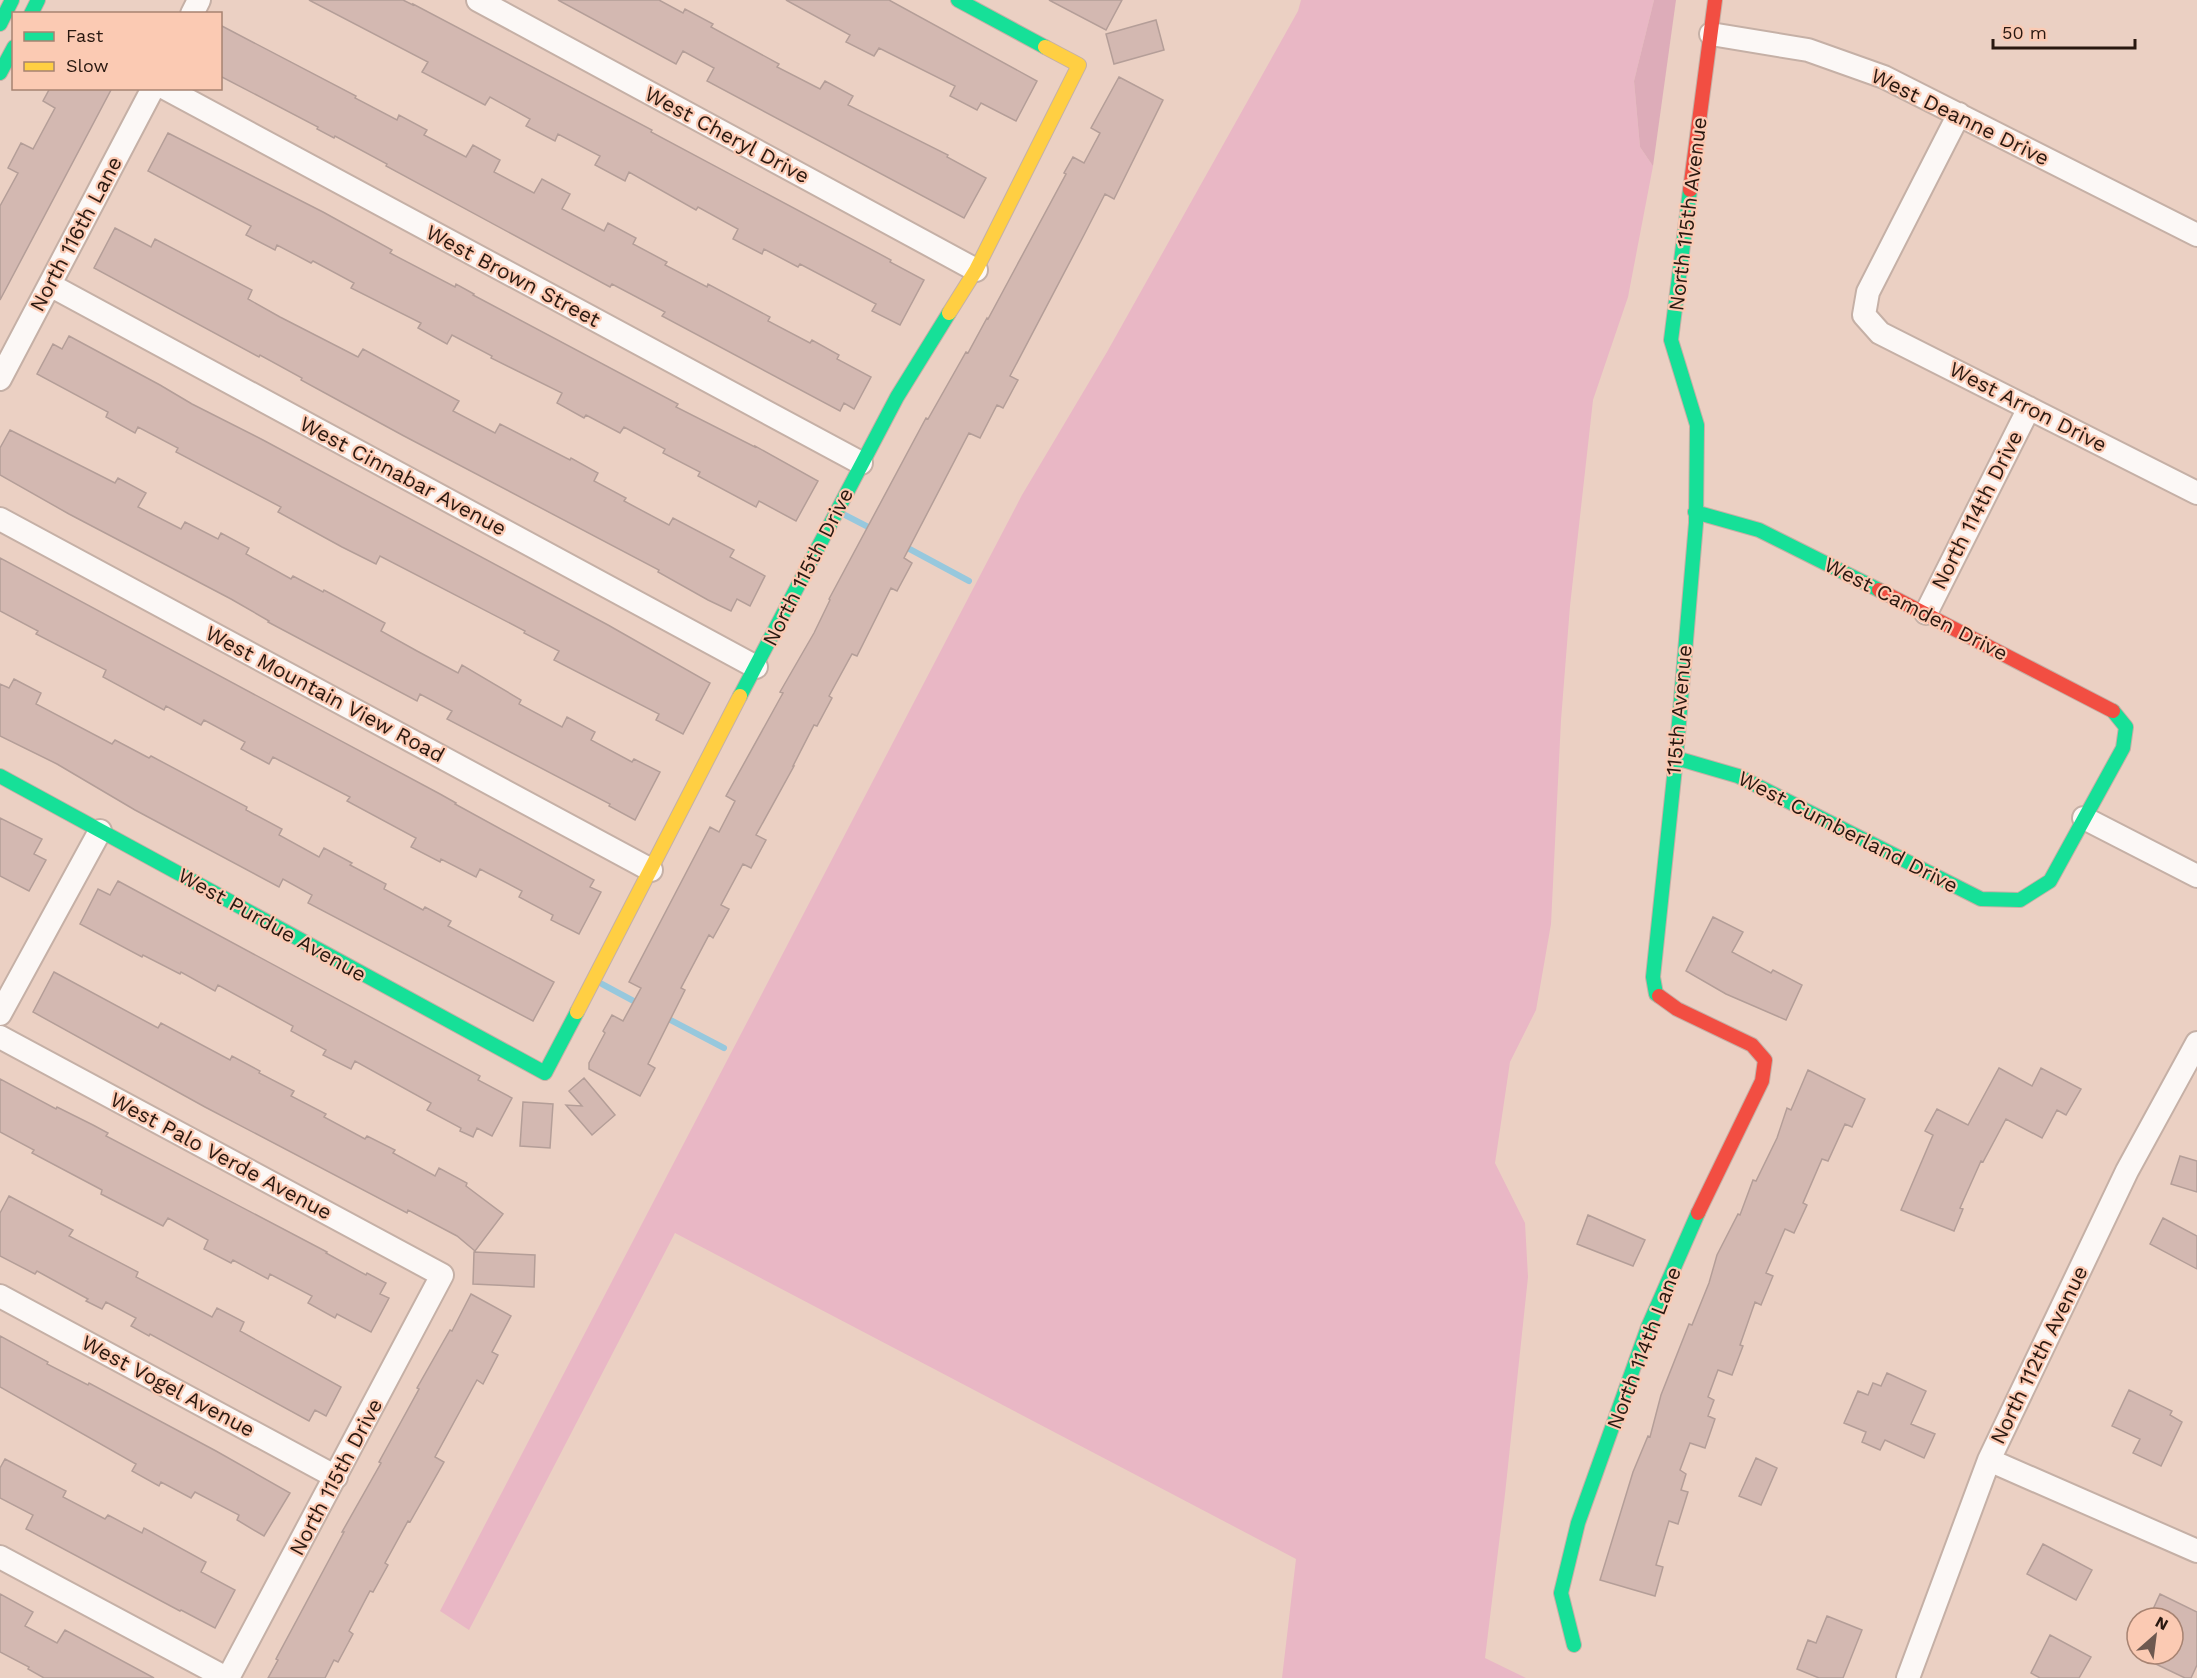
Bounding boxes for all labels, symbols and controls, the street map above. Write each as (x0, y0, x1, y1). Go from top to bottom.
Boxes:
legend (12, 12, 222, 90)
scale bar (1993, 12, 2136, 50)
text: 50 m (2002, 22, 2047, 43)
text: Fast (66, 25, 104, 46)
text: Slow (66, 55, 109, 76)
street label: West Deanne Drive (1867, 63, 2053, 171)
street label: West Cheryl Drive (641, 81, 814, 188)
street label: North 115th Avenue (1663, 115, 1712, 312)
street label: North 116th Lane (24, 152, 127, 316)
street label: West Brown Street (422, 219, 605, 332)
street label: West Arron Drive (1945, 356, 2111, 457)
street label: West Cinnabar Avenue (296, 410, 511, 541)
street label: North 114th Drive (1926, 426, 2027, 593)
street label: North 115th Drive (757, 484, 858, 650)
street label: West Camden Drive (1820, 551, 2012, 666)
street label: West Mountain View Road (201, 620, 449, 767)
street label: 115th Avenue (1660, 644, 1697, 776)
street label: West Cumberland Drive (1734, 765, 1962, 898)
street label: West Purdue Avenue (174, 862, 371, 987)
street label: West Palo Verde Avenue (106, 1086, 336, 1225)
street label: North 112th Avenue (1984, 1262, 2093, 1448)
street label: North 114th Lane (1601, 1263, 1686, 1433)
street label: West Vogel Avenue (77, 1329, 259, 1442)
street label: North 115th Drive (284, 1394, 387, 1560)
north arrow (2125, 1606, 2185, 1666)
text: N (2152, 1612, 2172, 1634)

